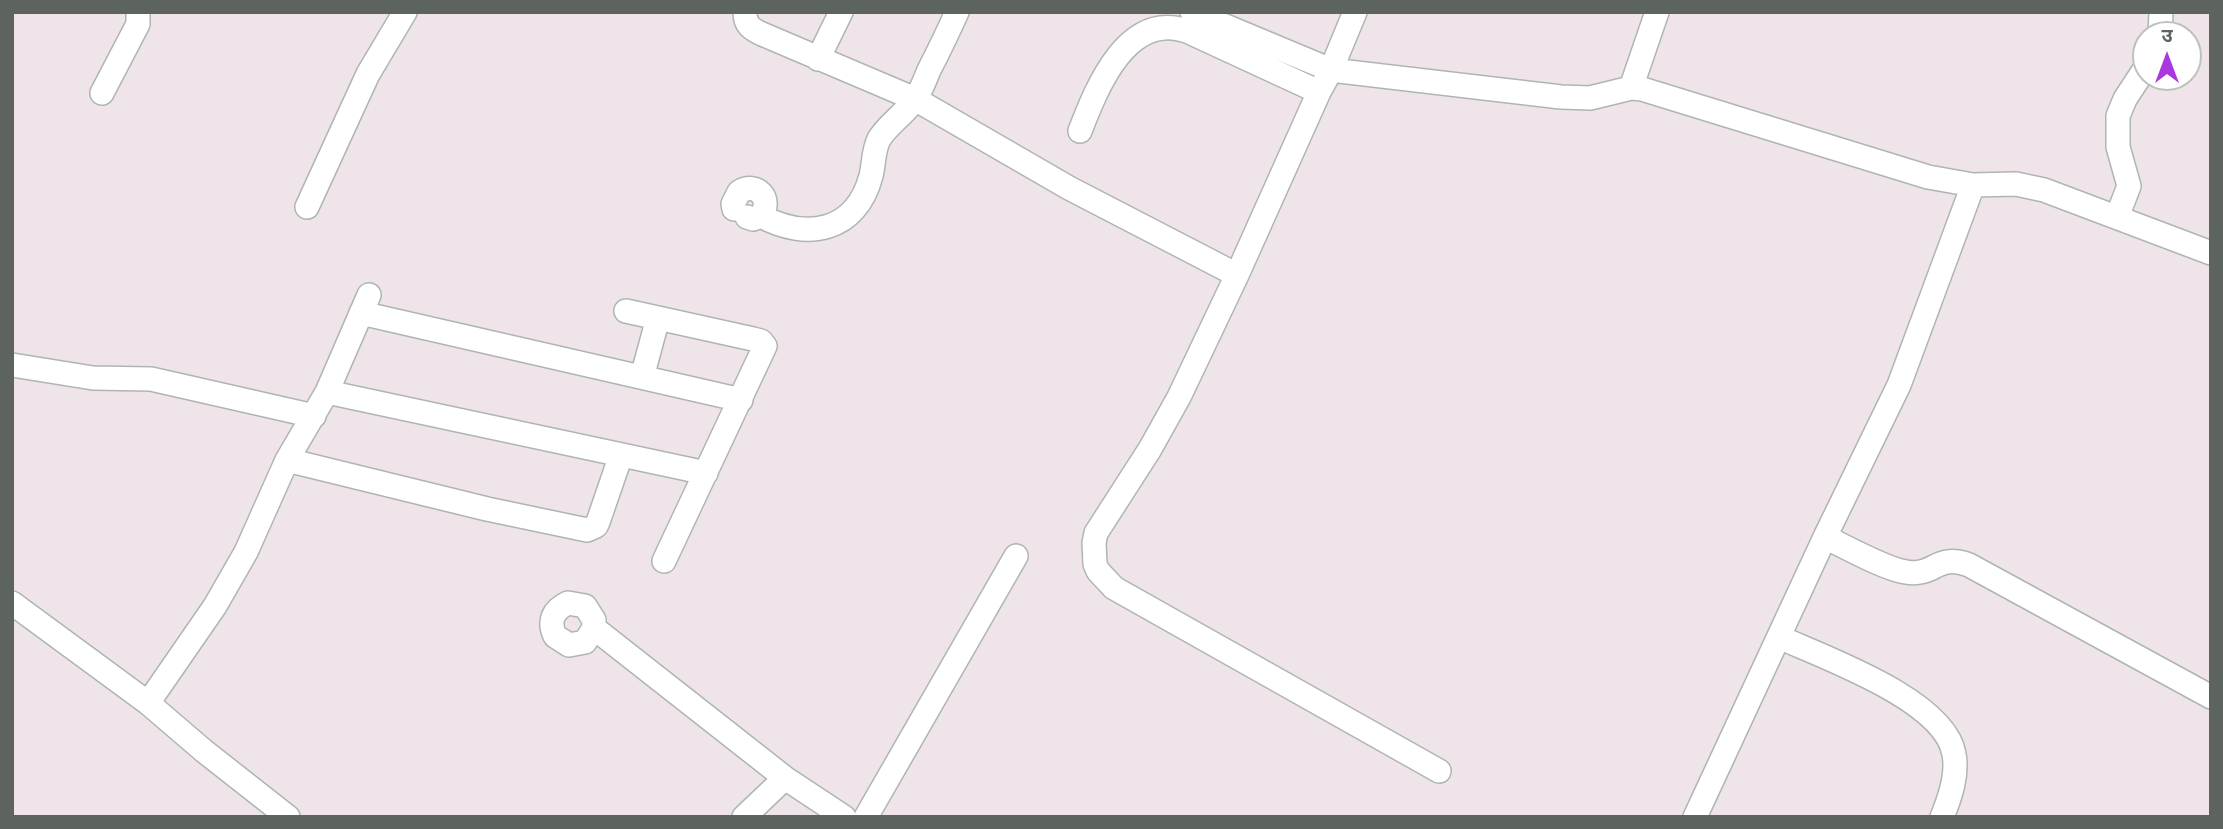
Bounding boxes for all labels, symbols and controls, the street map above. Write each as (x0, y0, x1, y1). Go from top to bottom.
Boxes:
north arrow (2132, 21, 2202, 91)
text: उ (2161, 23, 2173, 50)

